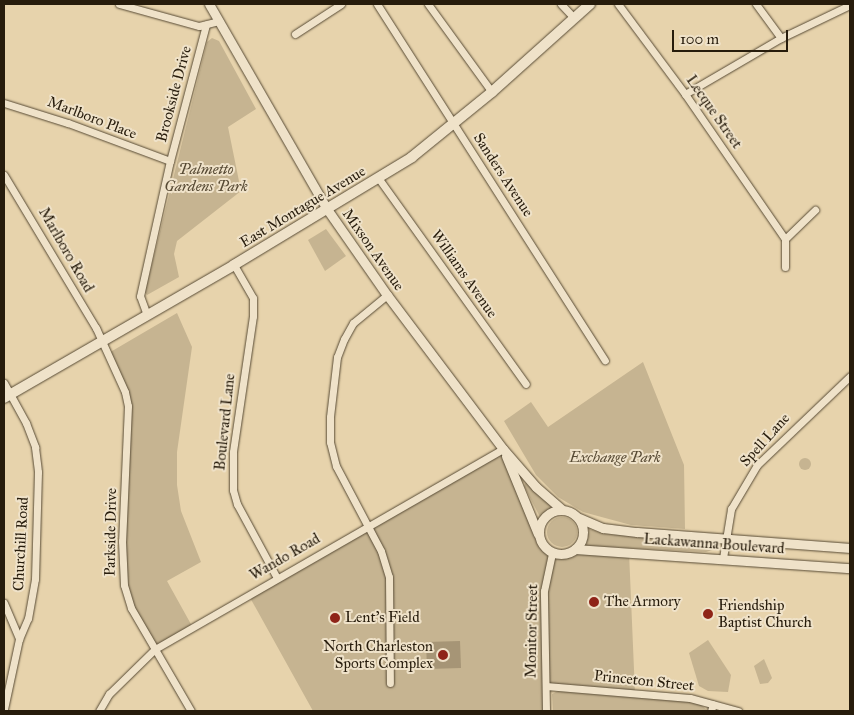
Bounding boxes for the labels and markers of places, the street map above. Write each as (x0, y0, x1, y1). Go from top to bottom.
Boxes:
place label: The Armory (604, 593, 681, 611)
marker: The Armory (588, 596, 600, 608)
place label: Friendship Baptist Church (718, 596, 812, 631)
marker: Friendship Baptist Church (702, 608, 714, 620)
place label: Lent's Field (345, 609, 420, 627)
marker: Lent's Field (329, 612, 341, 624)
place label: North Charleston Sports Complex (323, 637, 433, 672)
marker: North Charleston Sports Complex (437, 649, 449, 661)

